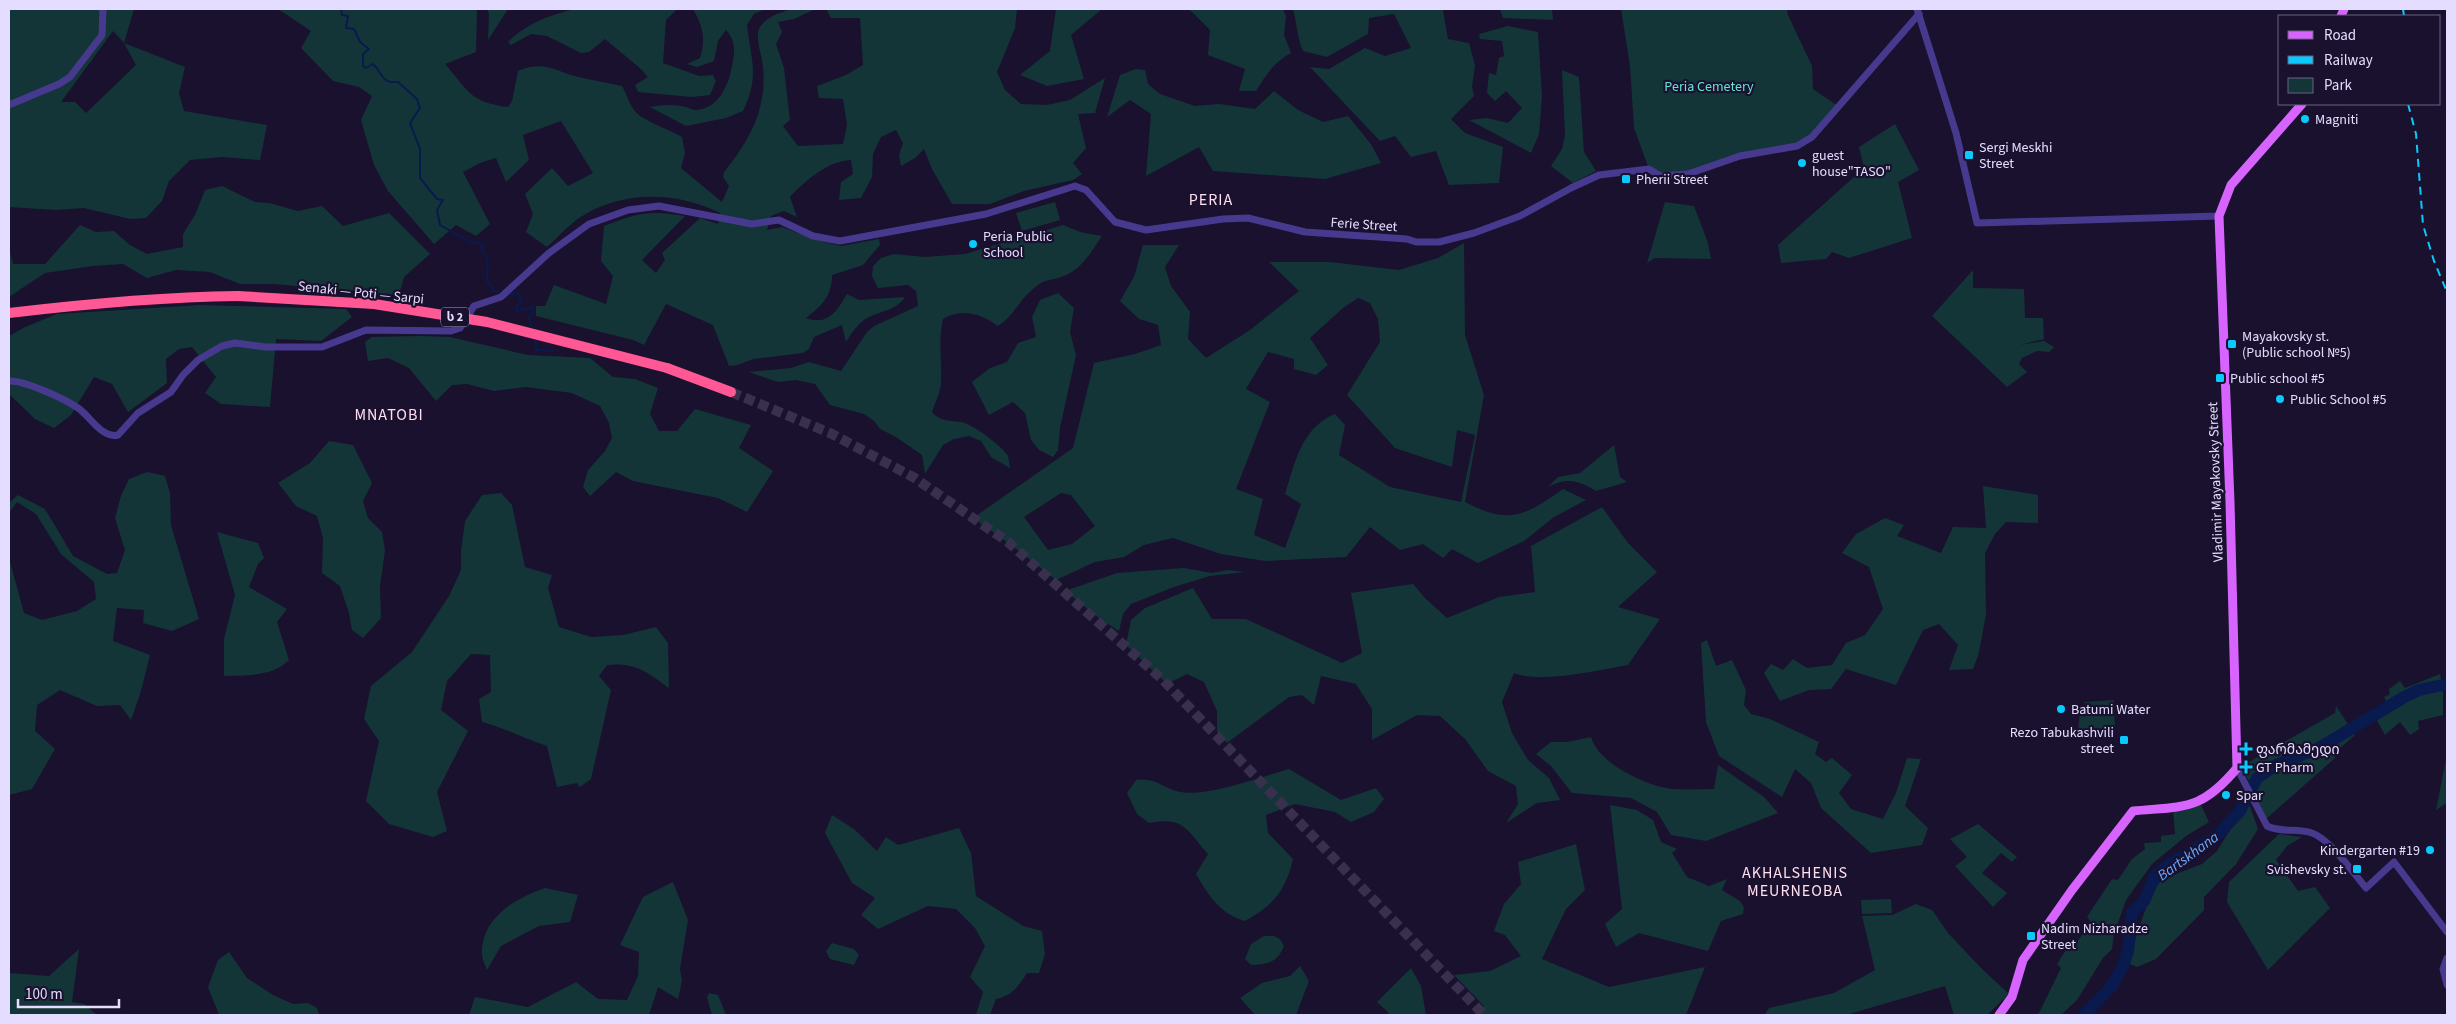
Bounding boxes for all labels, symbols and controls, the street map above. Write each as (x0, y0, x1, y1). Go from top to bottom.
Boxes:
legend (2278, 15, 2441, 105)
text: Road (2324, 25, 2356, 46)
text: Railway (2324, 50, 2373, 71)
text: Park (2324, 75, 2353, 96)
park label: Peria Cemetery (1664, 77, 1754, 97)
place label: Magniti (2315, 110, 2359, 130)
marker: Magniti (2299, 113, 2311, 125)
place label: Sergi Meskhi Street (1979, 138, 2052, 174)
place label: guest house"TASO" (1812, 146, 1891, 182)
marker: Sergi Meskhi Street (1963, 149, 1975, 161)
marker: guest house"TASO" (1796, 157, 1808, 169)
place label: Pherii Street (1636, 170, 1708, 190)
marker: Pherii Street (1620, 173, 1632, 185)
district label: PERIA (1189, 189, 1233, 211)
street label: Ferie Street (1330, 213, 1398, 237)
place label: Peria Public School (983, 227, 1053, 263)
marker: Peria Public School (967, 238, 979, 250)
street label: Senaki — Poti — Sarpi (297, 276, 425, 310)
road number: ს 2 (441, 308, 469, 326)
place label: Mayakovsky st. (Public school №5) (2242, 327, 2351, 363)
marker: Mayakovsky st. (Public school №5) (2226, 338, 2238, 350)
place label: Public school #5 (2230, 369, 2325, 389)
marker: Public school #5 (2214, 372, 2226, 384)
place label: Public School #5 (2290, 390, 2386, 410)
marker: Public School #5 (2274, 393, 2286, 405)
street label: Vladimir Mayakovsky Street (2203, 401, 2229, 562)
district label: MNATOBI (354, 404, 424, 426)
place label: Batumi Water (2071, 700, 2150, 720)
marker: Batumi Water (2055, 703, 2067, 715)
place label: Rezo Tabukashvili street (2010, 723, 2114, 759)
marker: Rezo Tabukashvili street (2118, 734, 2130, 746)
place label: ფარმამედი (2256, 740, 2340, 760)
marker: ფარმამედი (2240, 743, 2252, 755)
place label: GT Pharm (2256, 758, 2314, 778)
marker: GT Pharm (2240, 761, 2252, 773)
place label: Spar (2236, 786, 2263, 806)
marker: Spar (2220, 789, 2232, 801)
water label: Bartskhana (2153, 827, 2223, 886)
place label: Kindergarten #19 (2320, 841, 2420, 861)
marker: Kindergarten #19 (2424, 844, 2436, 856)
place label: Svishevsky st. (2266, 860, 2347, 880)
district label: AKHALSHENIS MEURNEOBA (1742, 862, 1848, 902)
marker: Svishevsky st. (2351, 863, 2363, 875)
place label: Nadim Nizharadze Street (2041, 919, 2148, 955)
marker: Nadim Nizharadze Street (2025, 930, 2037, 942)
scale bar (18, 976, 119, 1008)
text: 100 m (25, 984, 63, 1005)

